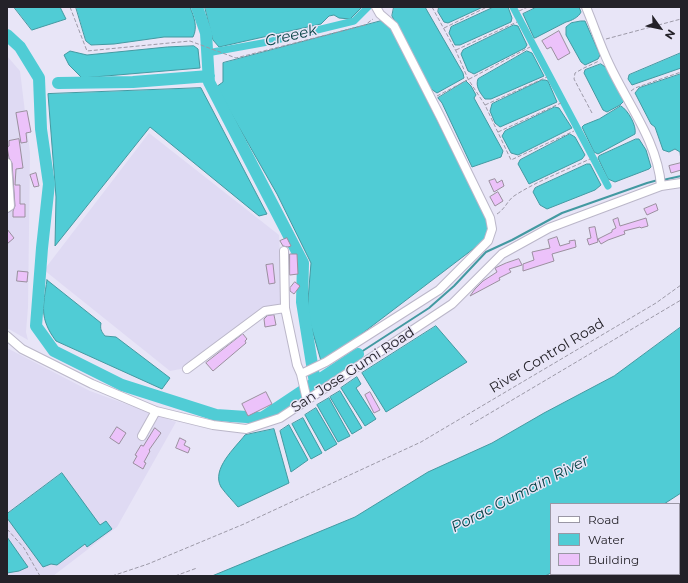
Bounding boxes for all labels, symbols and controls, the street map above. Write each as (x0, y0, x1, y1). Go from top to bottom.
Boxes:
north arrow (640, 8, 680, 48)
water label: Creeek (263, 21, 319, 51)
text: N (662, 27, 678, 42)
street label: River Control Road (487, 315, 607, 397)
street label: San Jose Gumi Road (288, 324, 418, 416)
water label: Porac Gumain River (448, 451, 592, 537)
legend (550, 503, 680, 575)
text: Road (588, 512, 619, 527)
text: Water (588, 532, 624, 547)
text: Building (588, 552, 639, 567)

